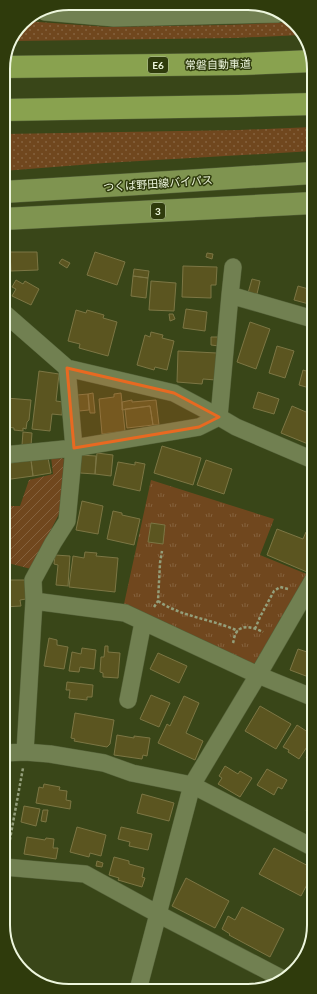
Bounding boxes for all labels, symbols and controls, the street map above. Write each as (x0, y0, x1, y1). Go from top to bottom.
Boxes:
road number: E6 (148, 57, 168, 73)
street label: 常磐自動車道 (185, 57, 251, 71)
street label: つくば野田線バイパス (103, 173, 213, 193)
road number: 3 (151, 203, 165, 219)

